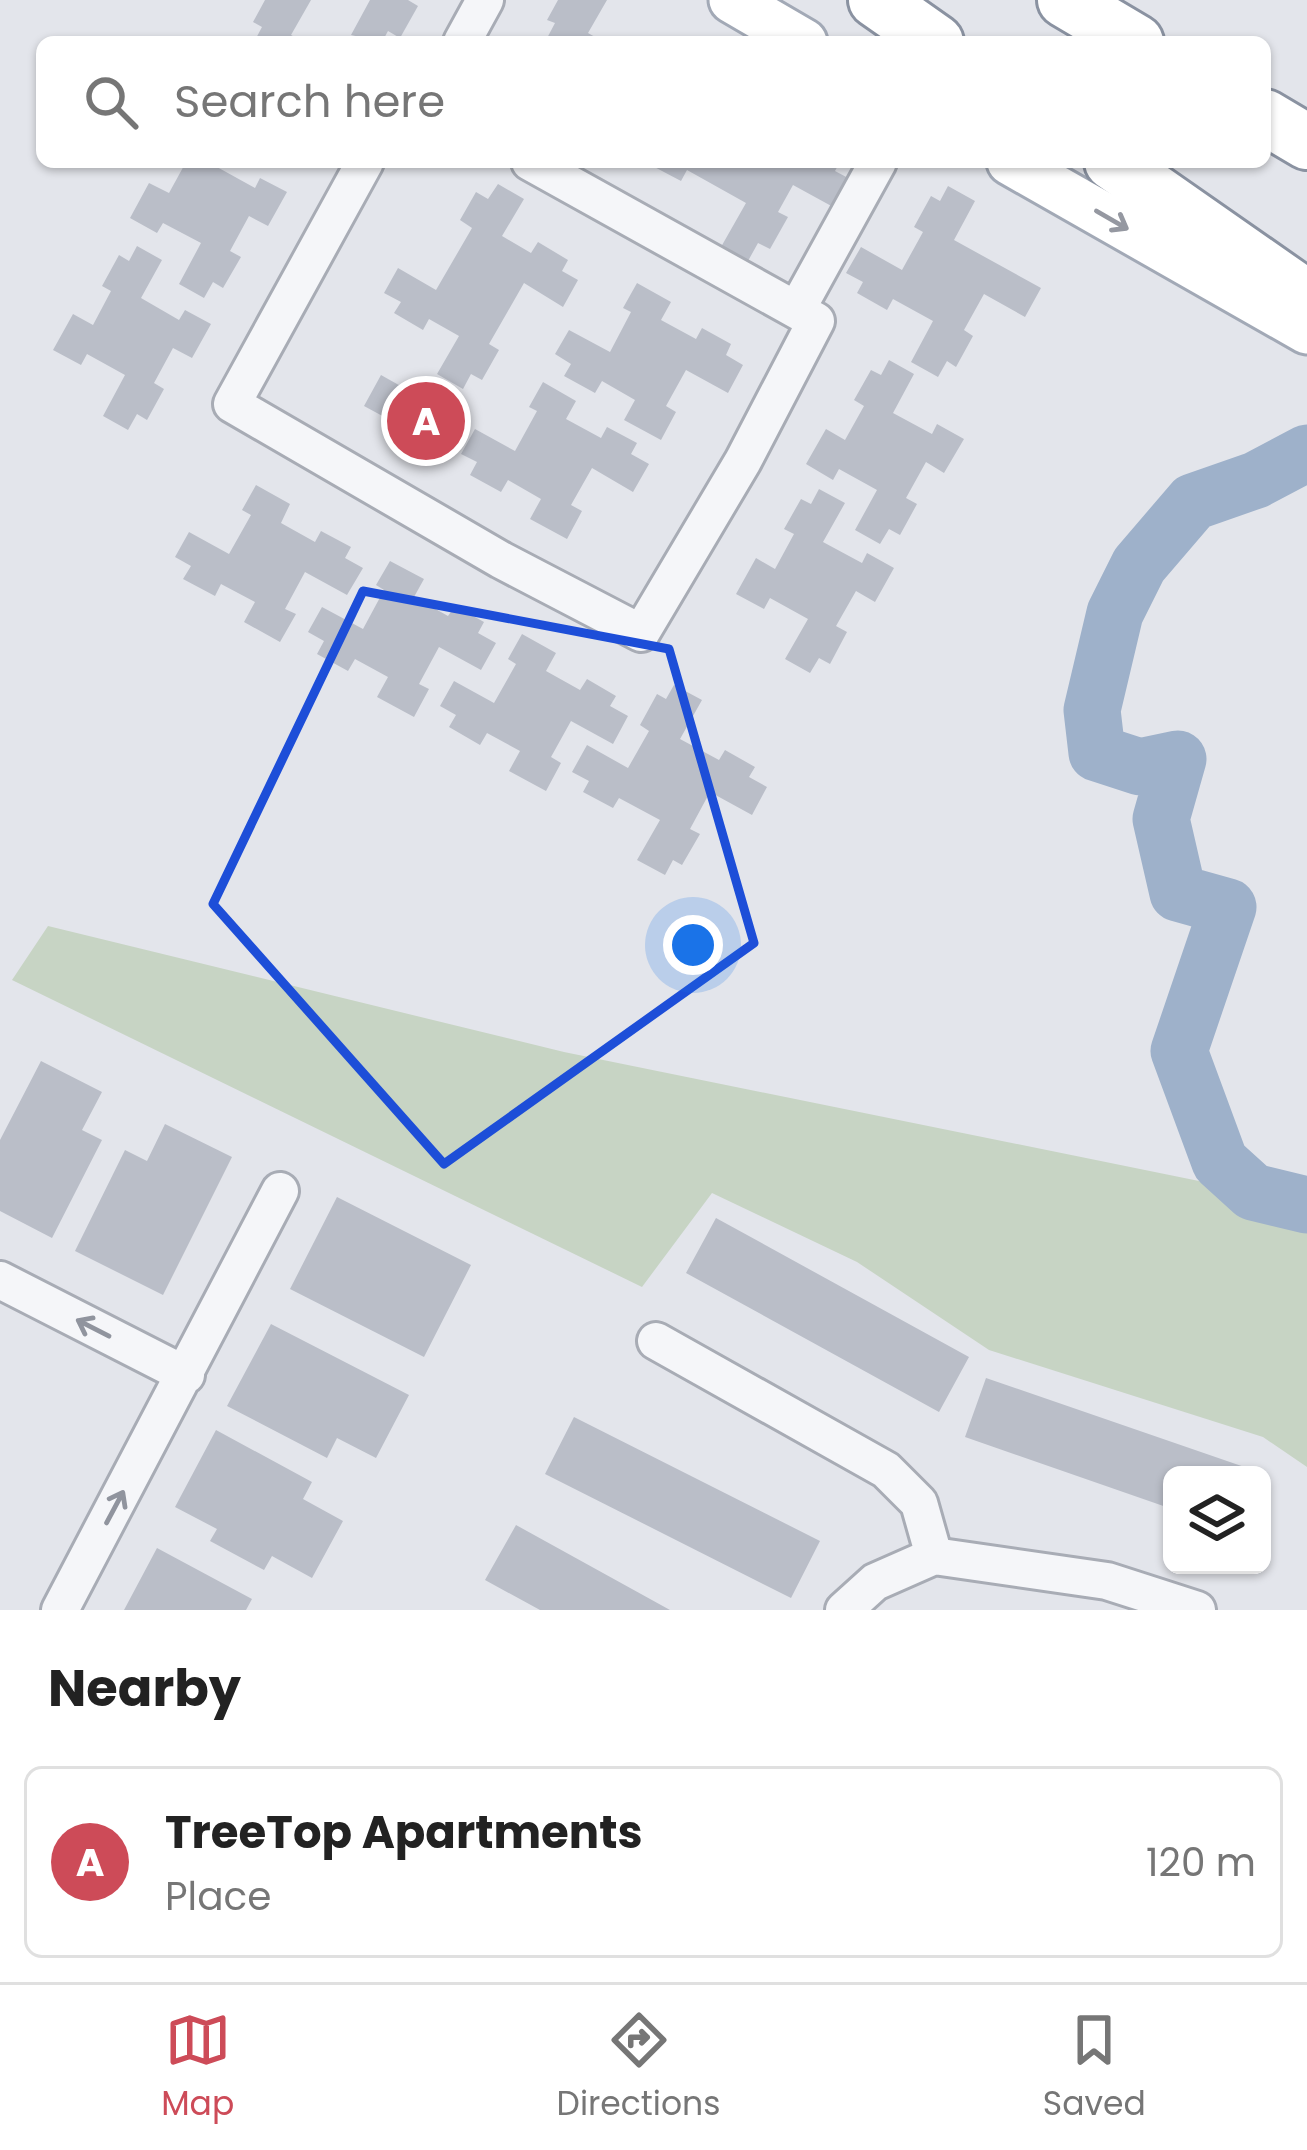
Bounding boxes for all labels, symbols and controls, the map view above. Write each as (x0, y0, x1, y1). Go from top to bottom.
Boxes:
search box (36, 36, 1271, 168)
icon: search (78, 69, 144, 135)
text: Search here (174, 70, 445, 133)
one-way arrow (1094, 208, 1129, 232)
pin: A (387, 376, 465, 466)
your location (663, 915, 723, 975)
one-way arrow (76, 1315, 111, 1338)
map controls (1163, 1466, 1271, 1574)
button: layers (1163, 1466, 1271, 1574)
one-way arrow (104, 1490, 127, 1525)
text: Nearby (48, 1652, 241, 1724)
text: TreeTop Apartments (165, 1801, 643, 1864)
text: A (76, 1835, 104, 1890)
text: 120 m (1146, 1835, 1256, 1890)
text: Place (165, 1869, 271, 1924)
tab: Map (161, 2007, 234, 2129)
tab: Directions (557, 2007, 720, 2129)
tab: Saved (1043, 2007, 1146, 2129)

